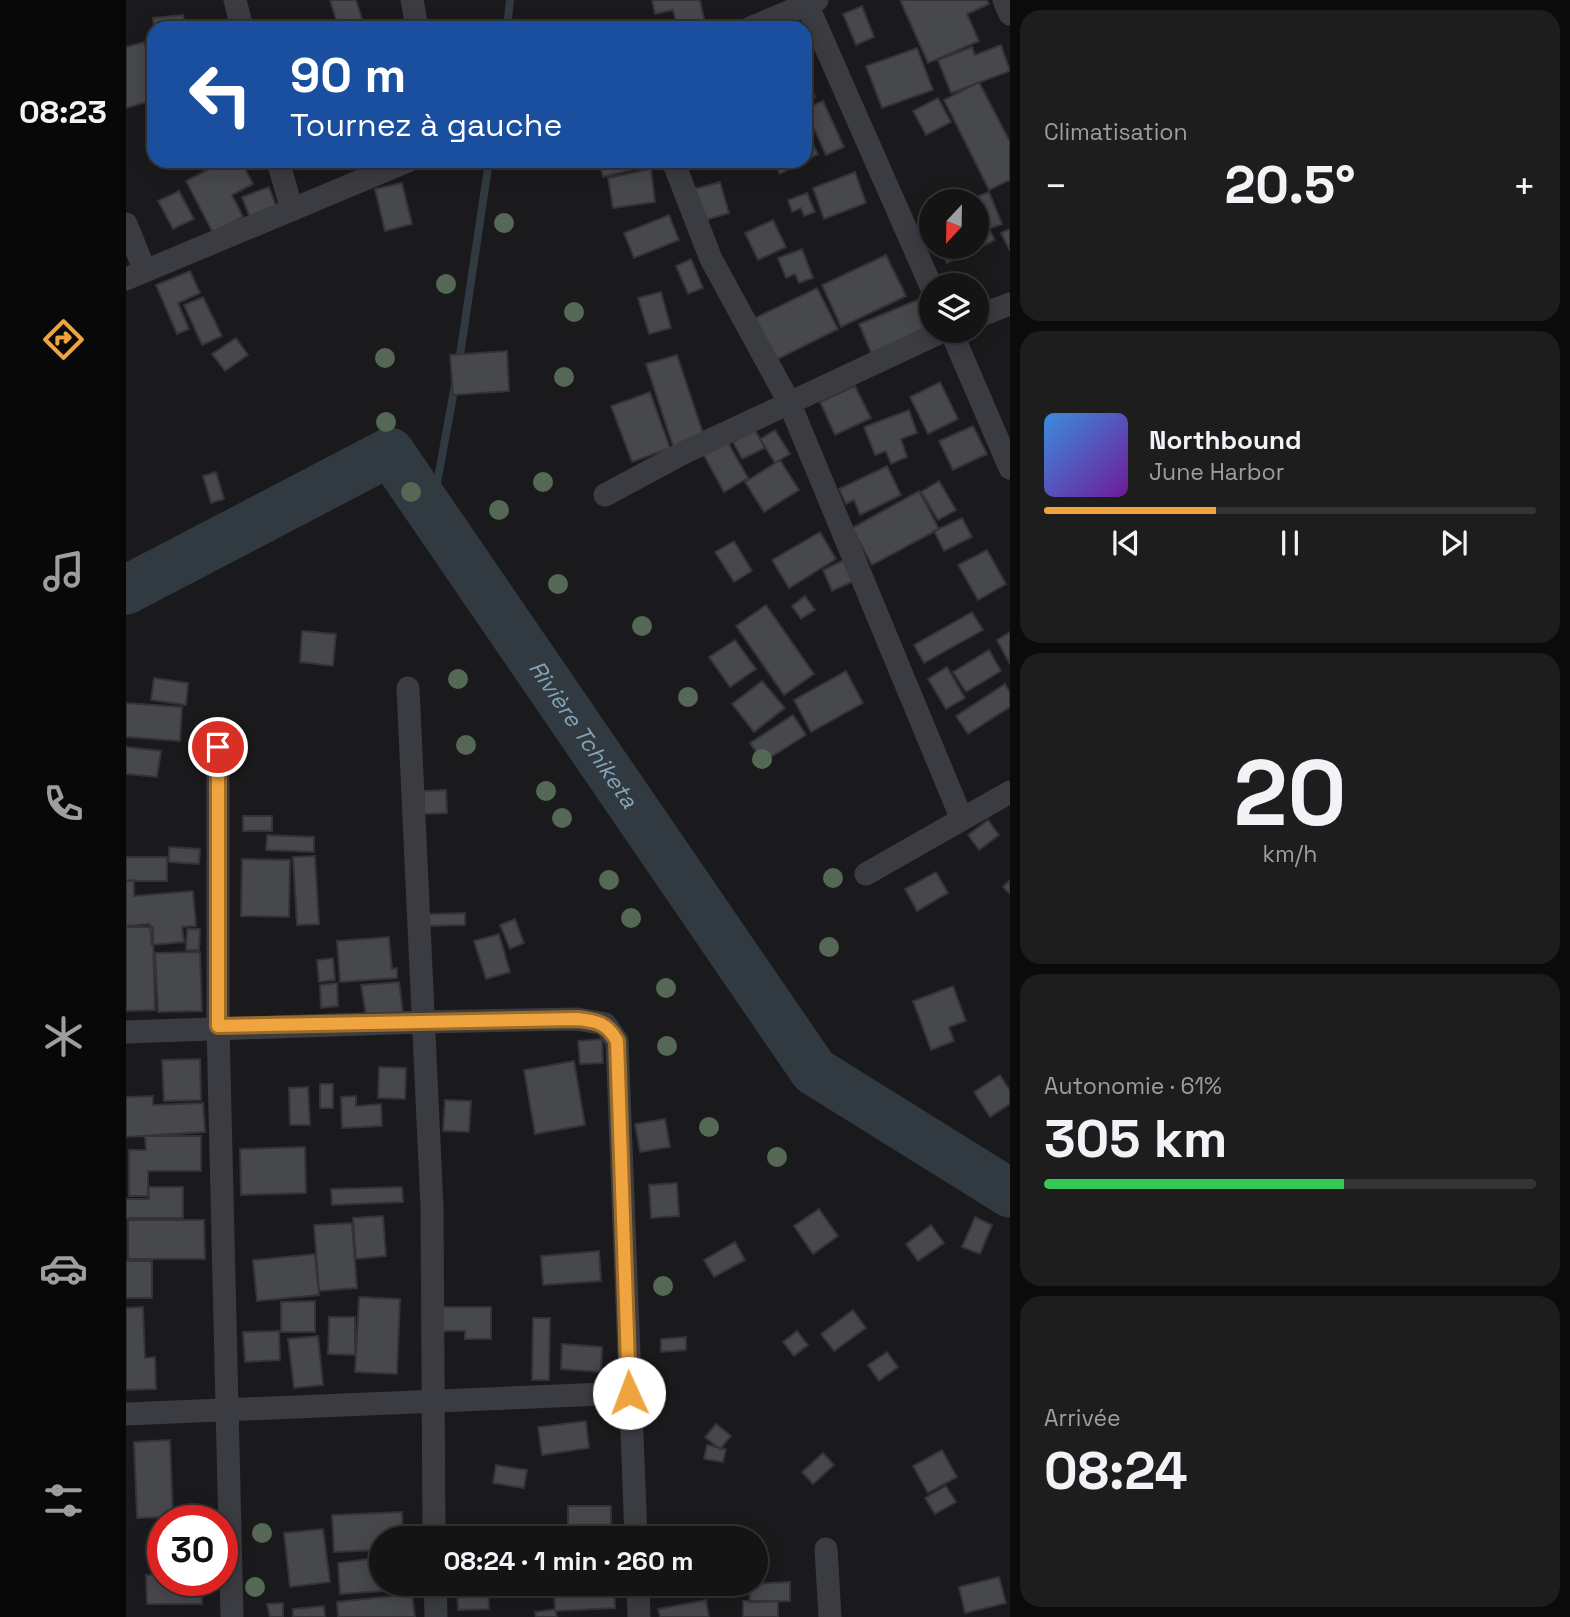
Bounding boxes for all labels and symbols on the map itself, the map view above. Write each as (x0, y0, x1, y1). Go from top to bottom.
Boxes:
north arrow (919, 189, 989, 259)
water label: Rivière Tchiketa (522, 655, 645, 815)
pin (188, 717, 248, 777)
position arrow (592, 1356, 666, 1430)
speed limit sign: 30 (147, 1505, 238, 1596)

